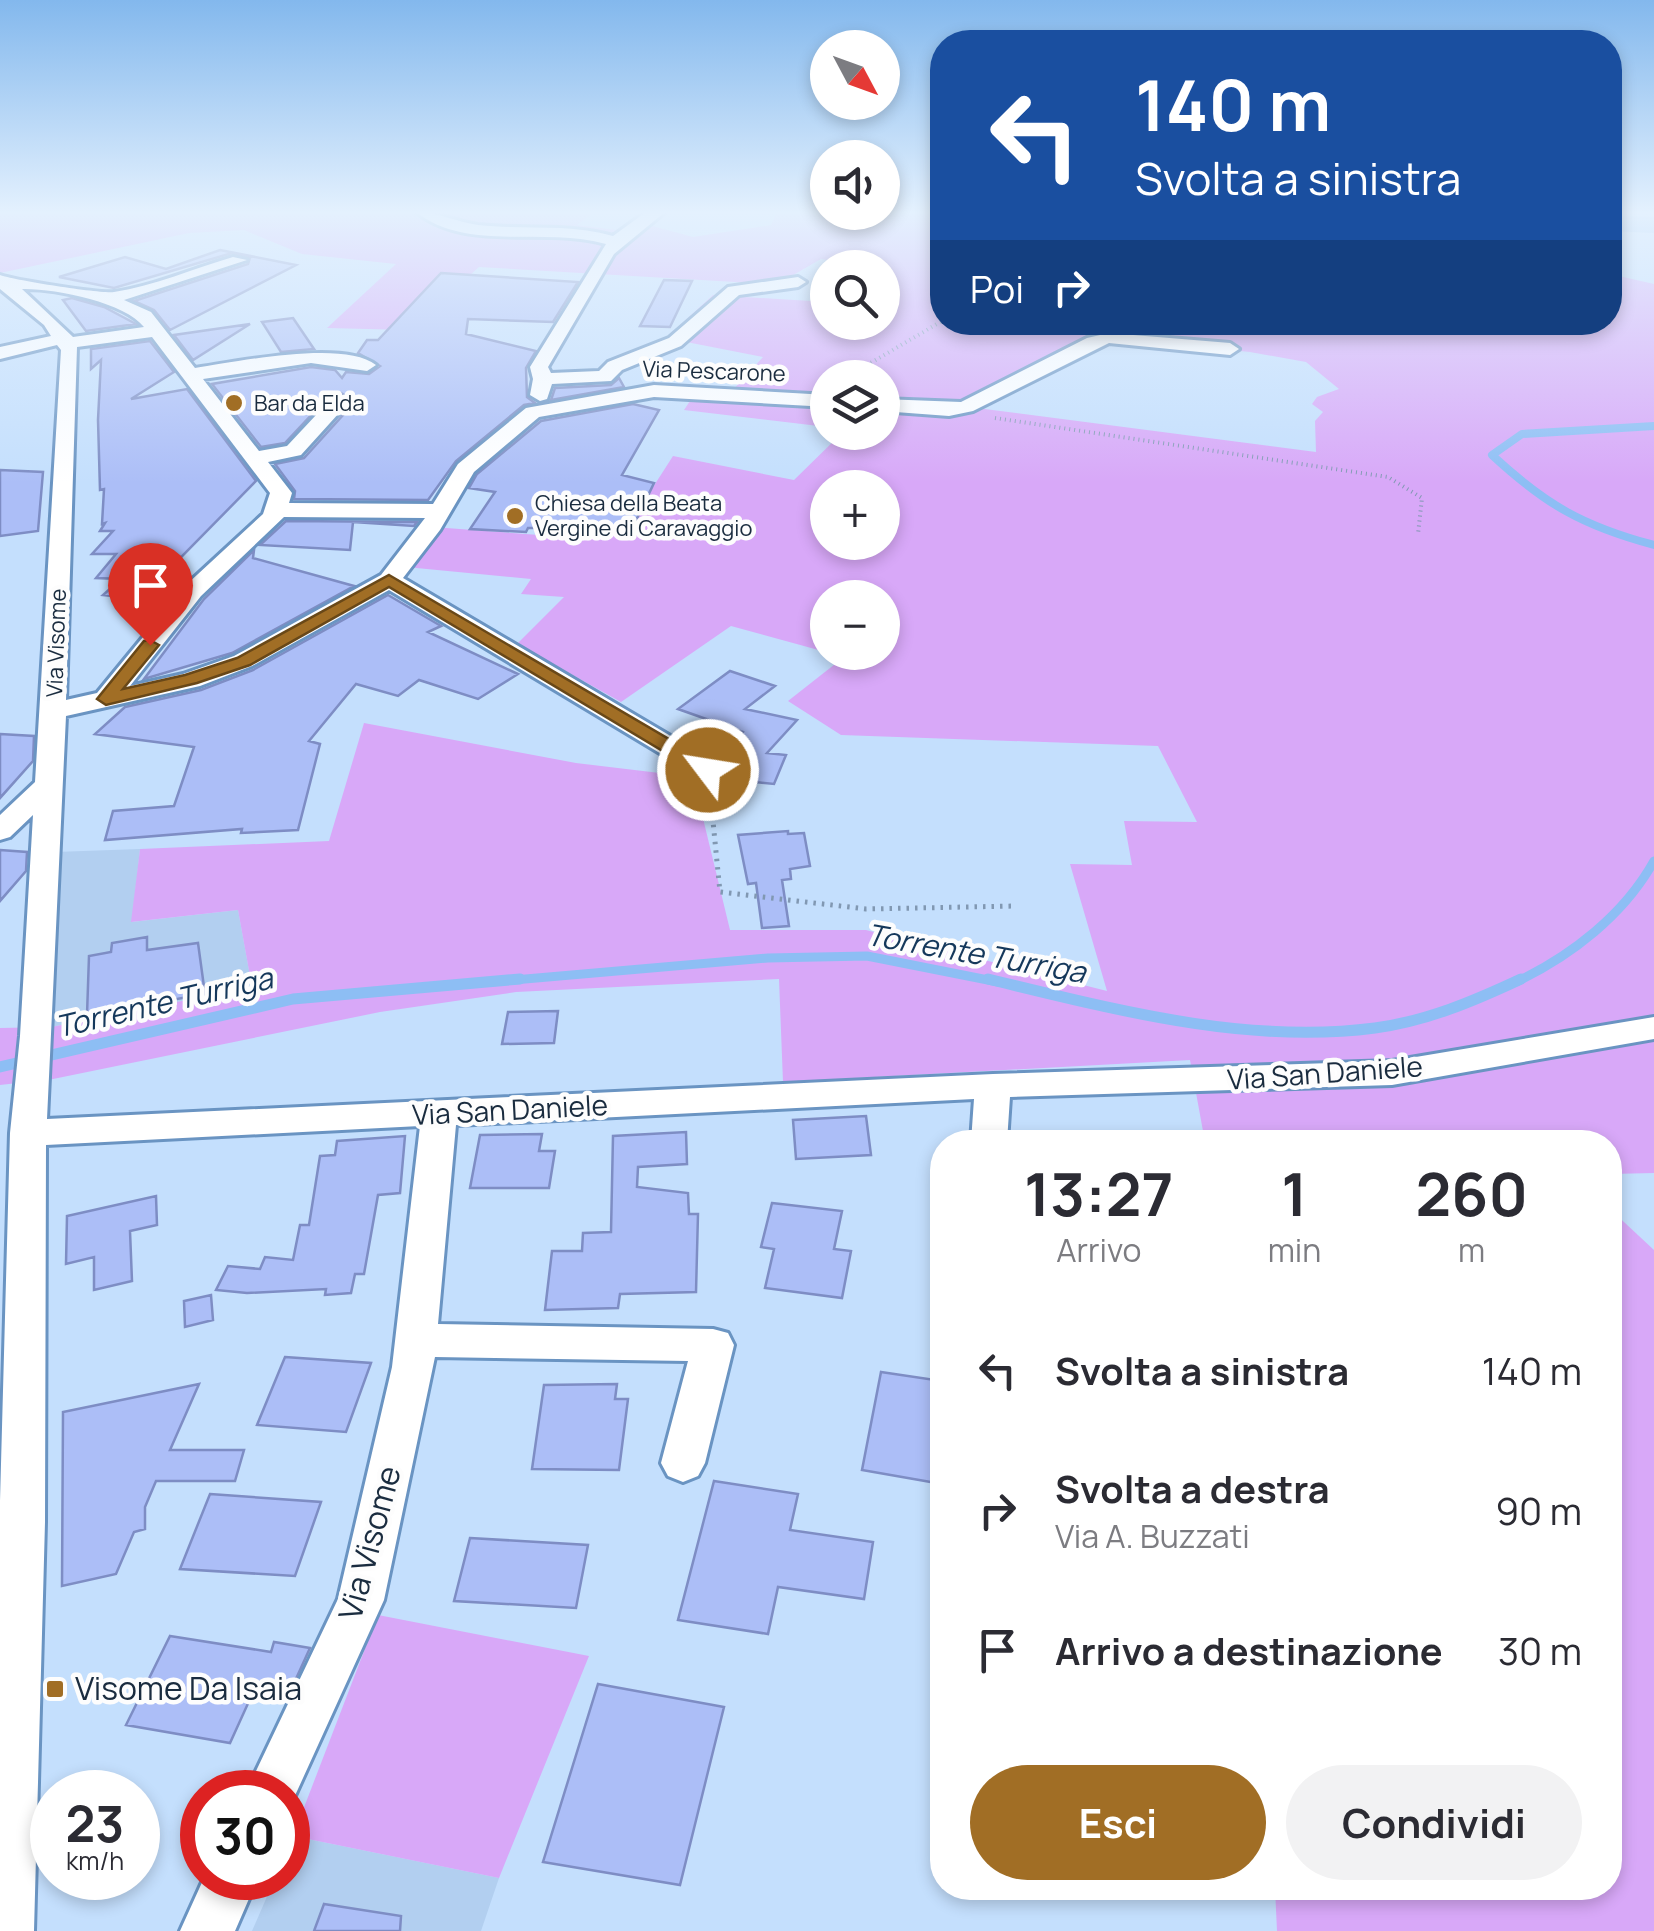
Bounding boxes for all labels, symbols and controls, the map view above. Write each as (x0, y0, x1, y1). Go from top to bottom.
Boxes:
north arrow (810, 30, 900, 120)
map controls (810, 30, 900, 670)
text: 140 m (1135, 56, 1331, 152)
icon: left (970, 70, 1100, 200)
button: sound (810, 140, 900, 230)
text: Svolta a sinistra (1135, 147, 1461, 209)
button: search (810, 250, 900, 340)
icon: right (1044, 260, 1099, 315)
text: Poi (970, 262, 1024, 314)
street label: Via Pescarone (642, 354, 786, 388)
button: layers (810, 360, 900, 450)
place label: Bar da Elda (254, 388, 365, 418)
marker: Bar da Elda (223, 392, 245, 414)
button: + (810, 470, 900, 560)
place label: Chiesa della Beata Vergine di Caravaggio (535, 488, 752, 543)
marker: Chiesa della Beata Vergine di Caravaggio (504, 505, 526, 527)
pin (108, 543, 193, 646)
icon: arrive (123, 558, 178, 613)
button: − (810, 580, 900, 670)
street label: Via Visome (39, 588, 73, 698)
position arrow (656, 718, 760, 822)
water label: Torrente Turriga (864, 913, 1090, 992)
water label: Torrente Turriga (51, 956, 278, 1046)
street label: Via San Daniele (1226, 1046, 1424, 1098)
street label: Via San Daniele (411, 1085, 609, 1133)
text: 13:27 (1024, 1152, 1174, 1234)
text: 1 (1281, 1152, 1308, 1234)
text: 260 (1415, 1152, 1528, 1234)
text: Arrivo (1056, 1228, 1142, 1272)
text: min (1268, 1228, 1321, 1272)
text: m (1458, 1228, 1485, 1272)
icon: left (970, 1343, 1025, 1398)
text: Svolta a sinistra (1055, 1344, 1349, 1396)
text: 140 m (1482, 1344, 1582, 1396)
street label: Via Visome (327, 1461, 411, 1625)
text: Svolta a destra (1055, 1462, 1330, 1514)
icon: right (970, 1483, 1025, 1538)
text: 90 m (1495, 1484, 1582, 1536)
text: Via A. Buzzati (1055, 1514, 1250, 1558)
icon: arrive (970, 1623, 1025, 1678)
text: Arrivo a destinazione (1055, 1624, 1443, 1676)
text: 30 m (1498, 1624, 1582, 1676)
place label: Visome Da Isaia (75, 1666, 302, 1710)
marker: Visome Da Isaia (44, 1678, 66, 1700)
button: Esci (970, 1765, 1266, 1880)
button: Condividi (1286, 1765, 1582, 1880)
speed limit sign: 30 (180, 1770, 310, 1900)
text: 23 (66, 1789, 124, 1857)
text: km/h (66, 1843, 124, 1878)

